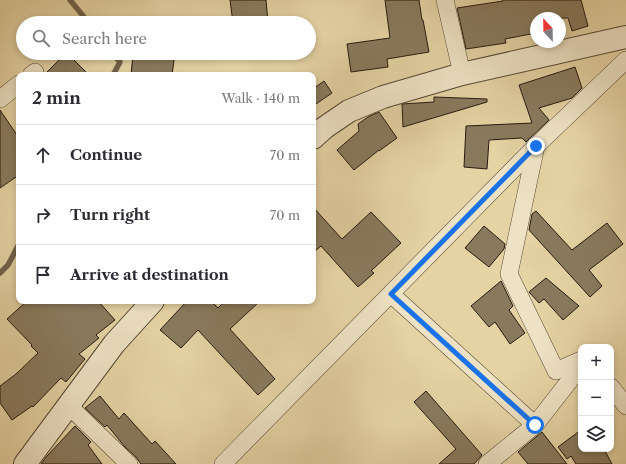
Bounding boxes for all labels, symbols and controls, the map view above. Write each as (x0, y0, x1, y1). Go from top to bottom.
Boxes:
north arrow (530, 12, 566, 48)
search box (16, 16, 316, 60)
icon: search (30, 27, 52, 49)
text: Search here (62, 29, 147, 48)
text: 2 min (32, 88, 81, 108)
text: Walk · 140 m (222, 90, 300, 106)
route end (527, 137, 545, 155)
icon: ahead (32, 144, 54, 166)
text: Continue (70, 145, 142, 164)
text: 70 m (270, 147, 300, 163)
icon: right (32, 204, 54, 226)
text: Turn right (70, 205, 150, 224)
text: 70 m (270, 207, 300, 223)
icon: arrive (32, 264, 54, 286)
text: Arrive at destination (70, 265, 229, 284)
map controls (578, 344, 614, 452)
button: + (578, 344, 614, 380)
button: − (578, 380, 614, 416)
route start (526, 416, 544, 434)
button: layers (578, 416, 614, 452)

